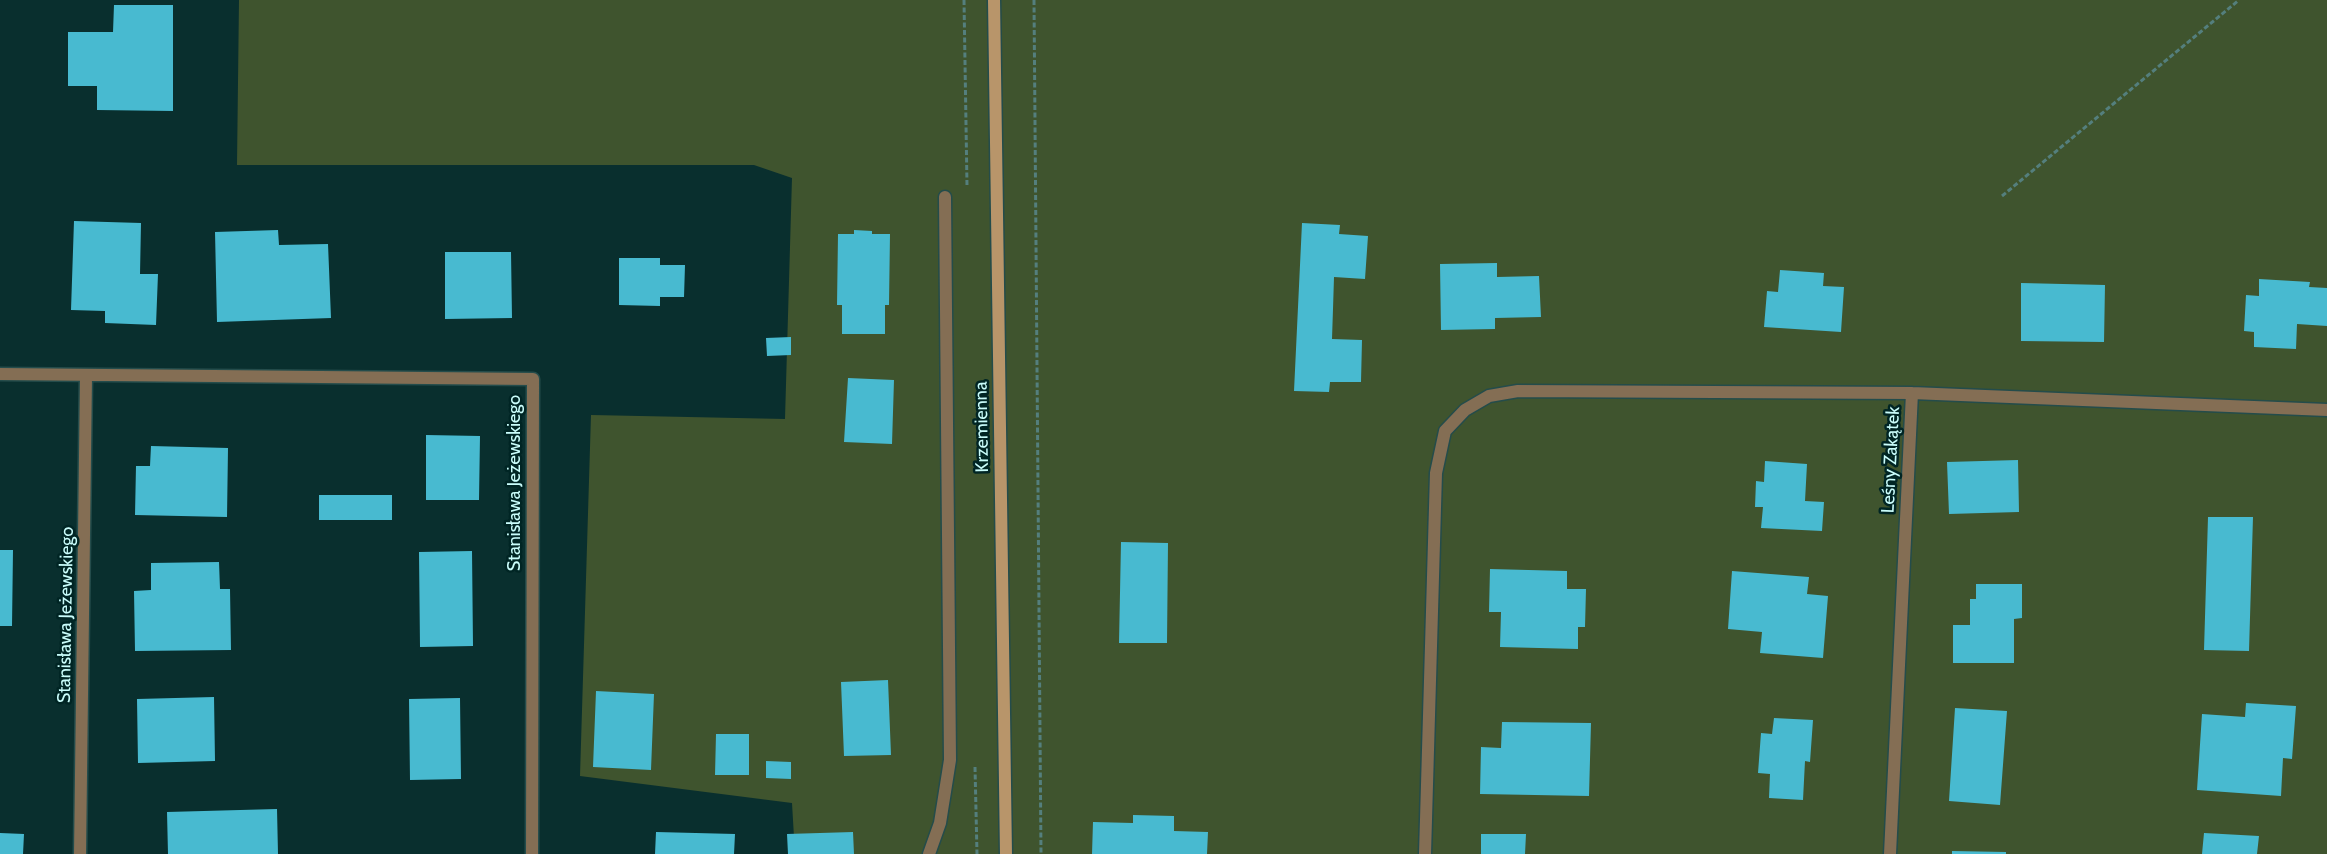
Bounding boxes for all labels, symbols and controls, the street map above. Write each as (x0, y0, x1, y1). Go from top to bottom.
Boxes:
street label: Krzemienna (970, 381, 994, 473)
street label: Stanisława Jeżewskiego (504, 395, 526, 571)
street label: Leśny Zakątek (1877, 406, 1905, 514)
street label: Stanisława Jeżewskiego (54, 527, 78, 703)

